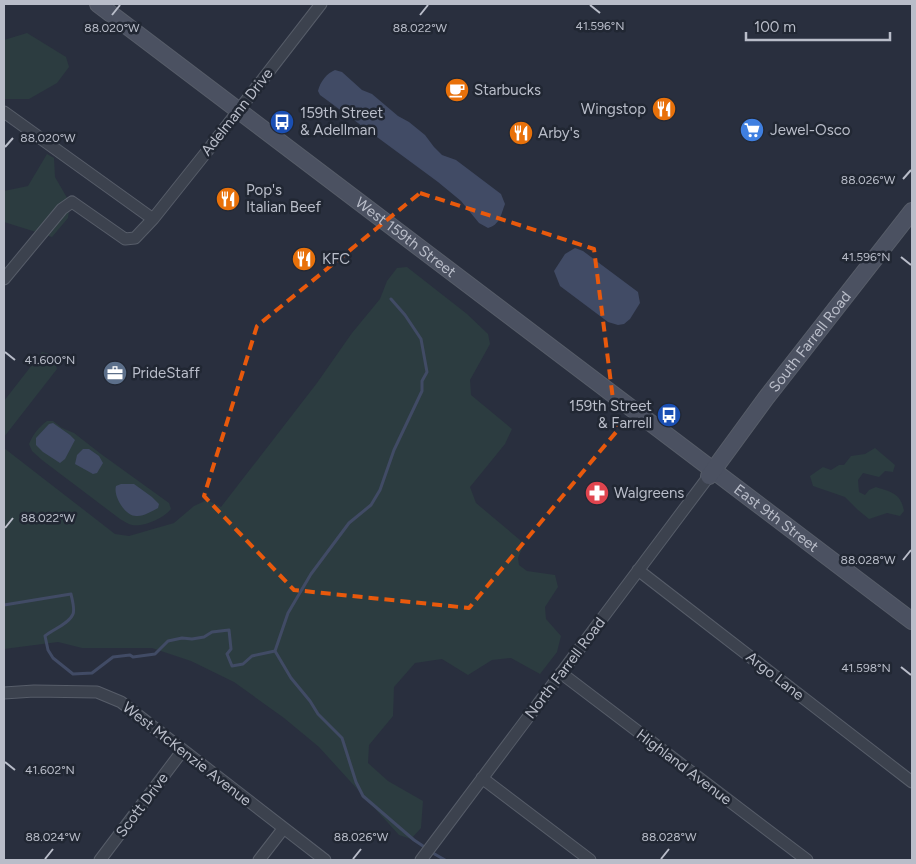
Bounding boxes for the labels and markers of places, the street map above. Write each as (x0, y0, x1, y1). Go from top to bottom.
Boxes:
cafe icon: Starbucks (444, 77, 470, 103)
place label: Starbucks (474, 81, 541, 99)
restaurant icon: Wingstop (651, 96, 677, 122)
place label: Wingstop (581, 100, 646, 118)
place label: 159th Street & Adellman (300, 104, 383, 139)
bus stop icon: 159th Street & Adellman (269, 109, 295, 135)
supermarket icon: Jewel-Osco (739, 117, 765, 143)
restaurant icon: Arby's (508, 120, 534, 146)
place label: Jewel-Osco (770, 121, 851, 139)
place label: Arby's (538, 124, 580, 142)
place label: Pop's Italian Beef (246, 181, 321, 216)
restaurant icon: Pop's Italian Beef (215, 186, 241, 212)
restaurant icon: KFC (291, 246, 317, 272)
place label: KFC (322, 250, 350, 268)
office icon: PrideStaff (102, 360, 128, 386)
place label: PrideStaff (132, 364, 200, 382)
place label: 159th Street & Farrell (569, 397, 652, 432)
bus stop icon: 159th Street & Farrell (656, 402, 682, 428)
pharmacy icon: Walgreens (584, 480, 610, 506)
place label: Walgreens (614, 484, 684, 502)

